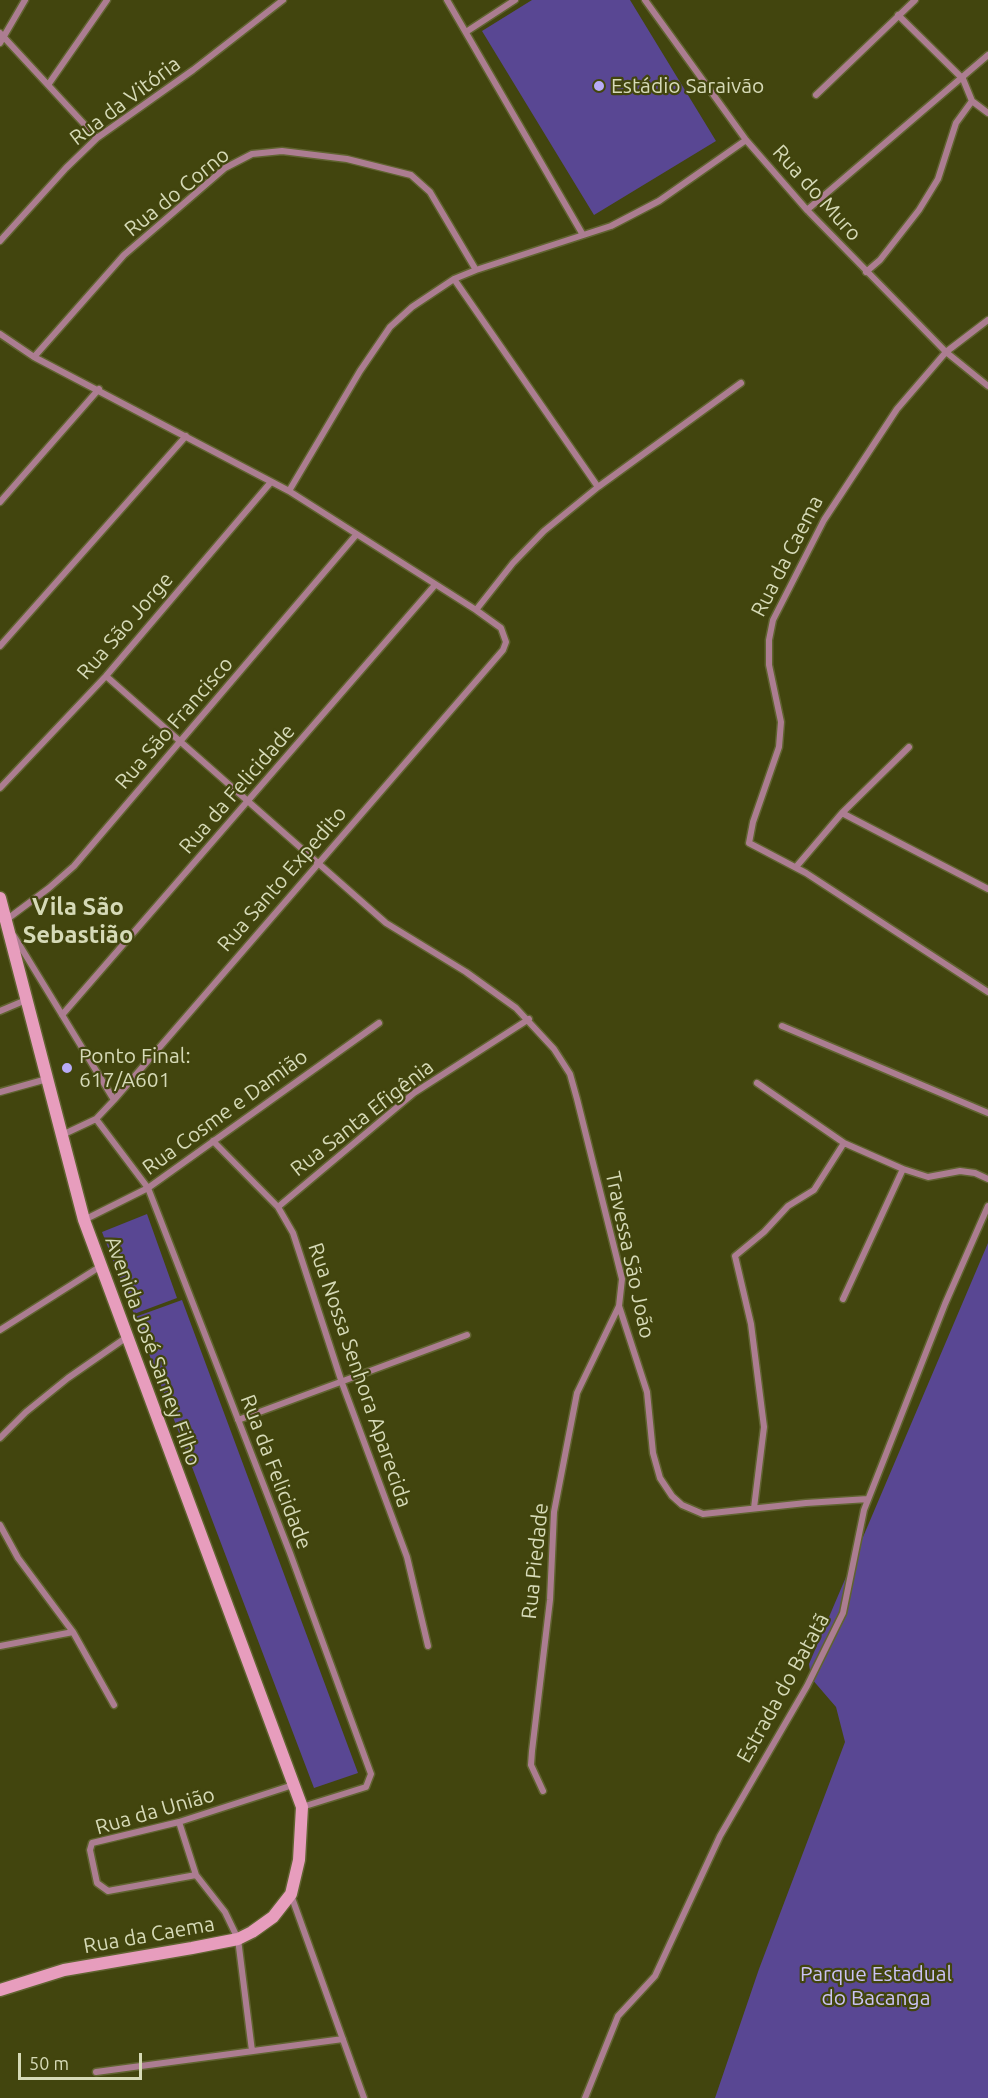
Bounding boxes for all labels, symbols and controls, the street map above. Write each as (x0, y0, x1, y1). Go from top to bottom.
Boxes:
street label: Rua da Vitória (65, 51, 185, 151)
place label: Estádio Saraivão (611, 73, 764, 99)
marker: Estádio Saraivão (592, 79, 606, 93)
street label: Rua do Muro (767, 140, 867, 246)
street label: Rua do Corno (120, 142, 234, 242)
street label: Rua da Caema (746, 491, 828, 621)
street label: Rua São Jorge (72, 567, 178, 685)
street label: Rua São Francisco (110, 652, 238, 794)
street label: Rua da Felicidade (174, 719, 300, 859)
street label: Rua Santo Expedito (212, 801, 352, 957)
district label: Vila São Sebastião (23, 893, 133, 949)
place label: Ponto Final: 617/A601 (79, 1043, 191, 1093)
street label: Rua Cosme e Damião (138, 1044, 312, 1180)
street label: Rua Santa Efigênia (285, 1054, 439, 1182)
marker: Ponto Final: 617/A601 (60, 1061, 74, 1075)
street label: Travessa São João (600, 1169, 660, 1341)
street label: Avenida José Sarney Filho (100, 1233, 206, 1469)
street label: Rua Nossa Senhora Aparecida (303, 1239, 417, 1511)
street label: Rua da Felicidade (235, 1391, 317, 1553)
street label: Rua Piedade (516, 1502, 554, 1620)
street label: Estrada do Batatã (731, 1609, 835, 1767)
street label: Rua da União (92, 1782, 218, 1840)
street label: Rua da Caema (81, 1911, 217, 1959)
park label: Parque Estadual do Bacanga (800, 1961, 952, 2011)
scale bar (21, 2041, 146, 2079)
text: 50 m (29, 2053, 69, 2073)

